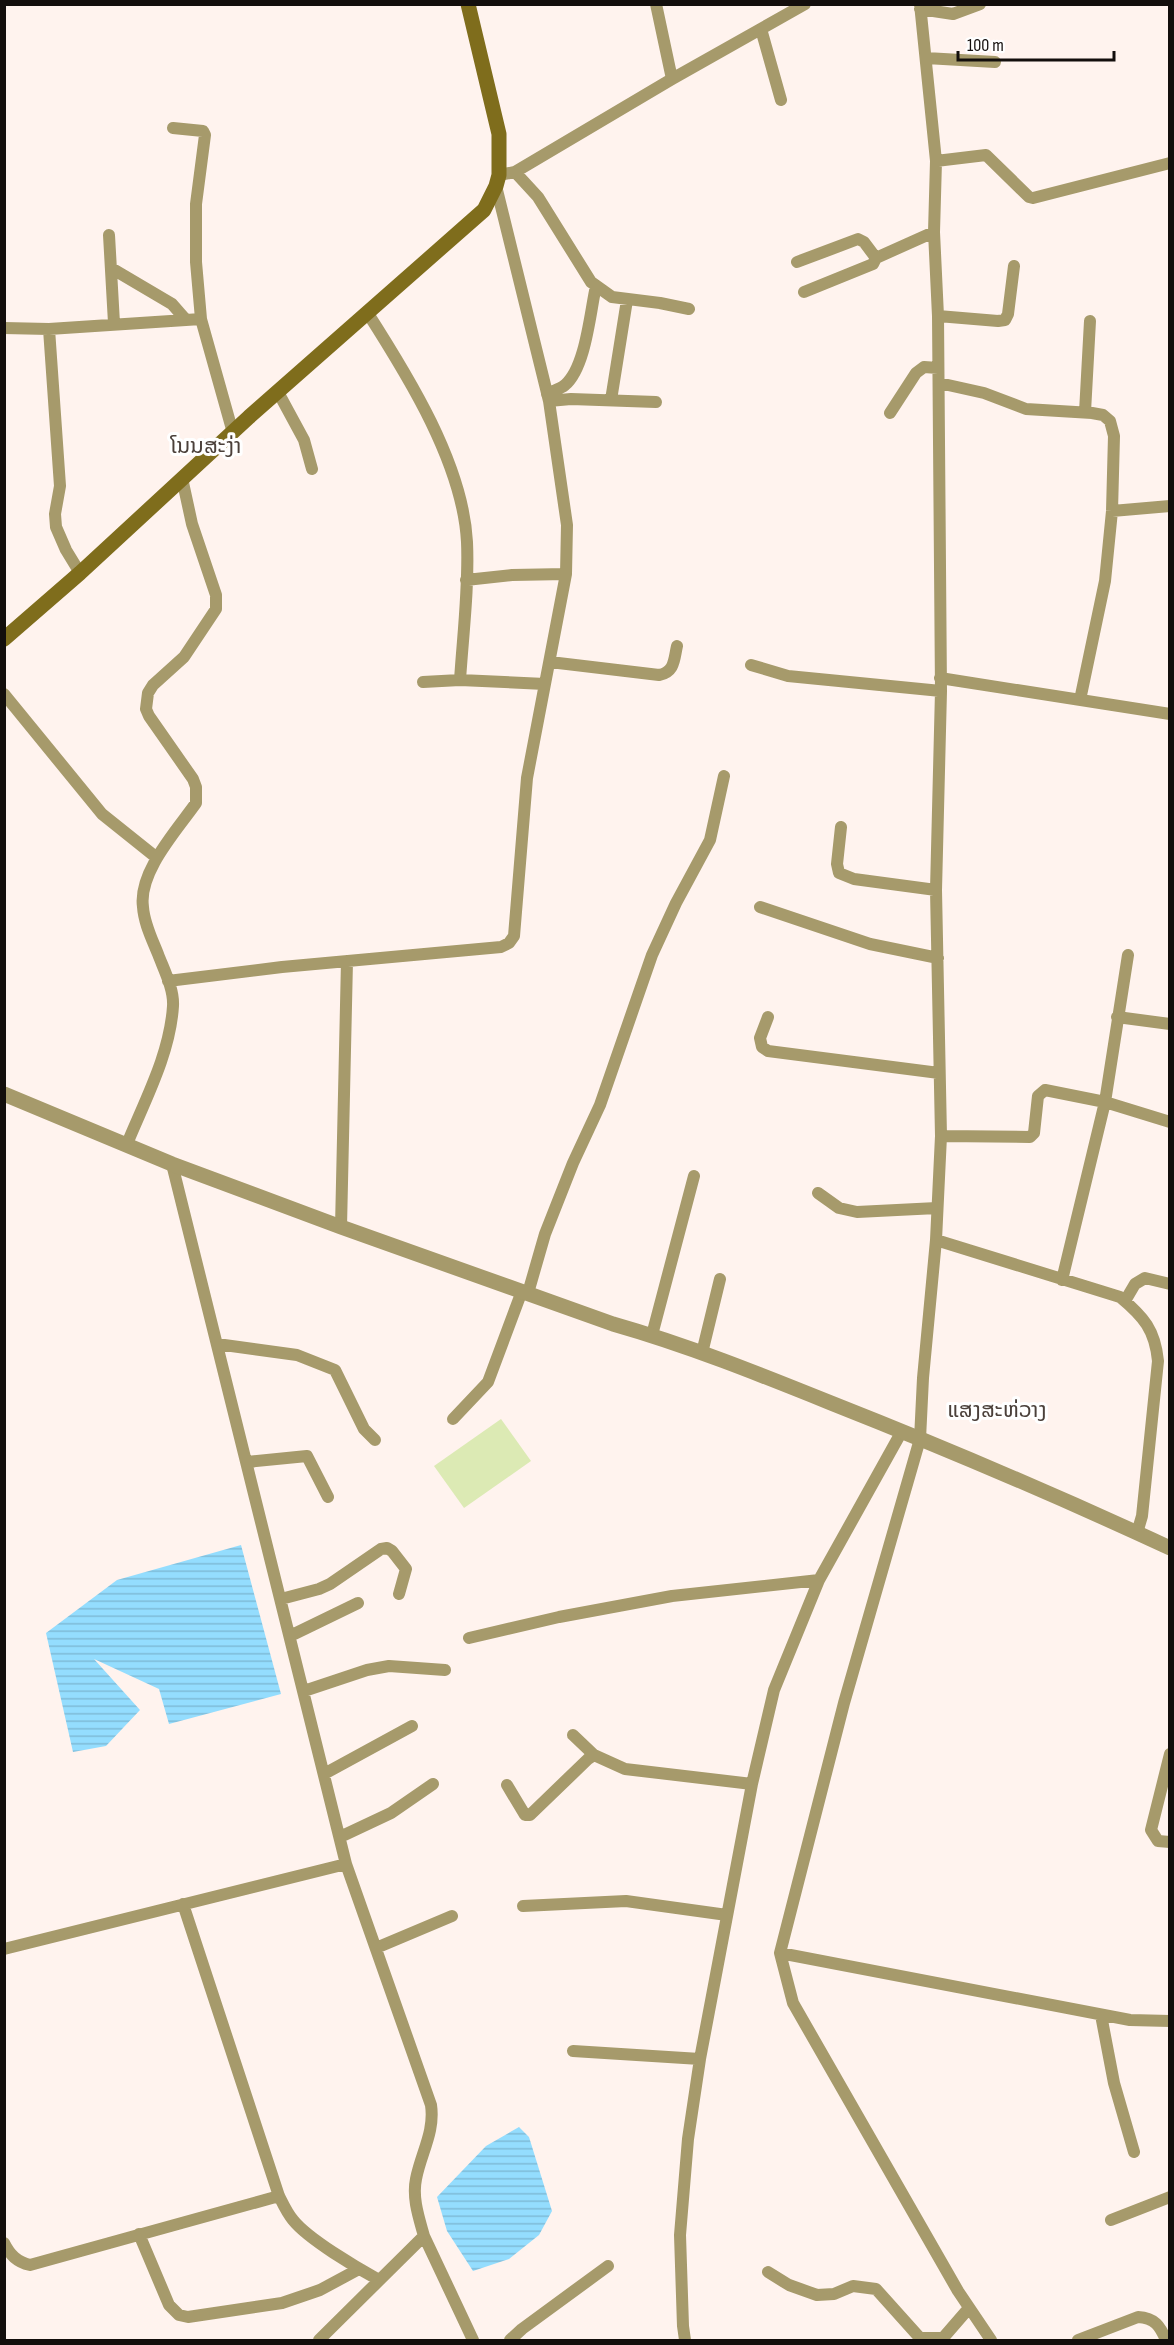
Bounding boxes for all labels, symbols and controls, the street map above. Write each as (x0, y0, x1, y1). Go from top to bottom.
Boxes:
scale bar (958, 24, 1114, 62)
text: 100 m (967, 35, 1004, 56)
district label: ໂນນສະງ່າ (170, 433, 241, 460)
district label: ແສງສະຫ່ວາງ (947, 1397, 1047, 1424)

